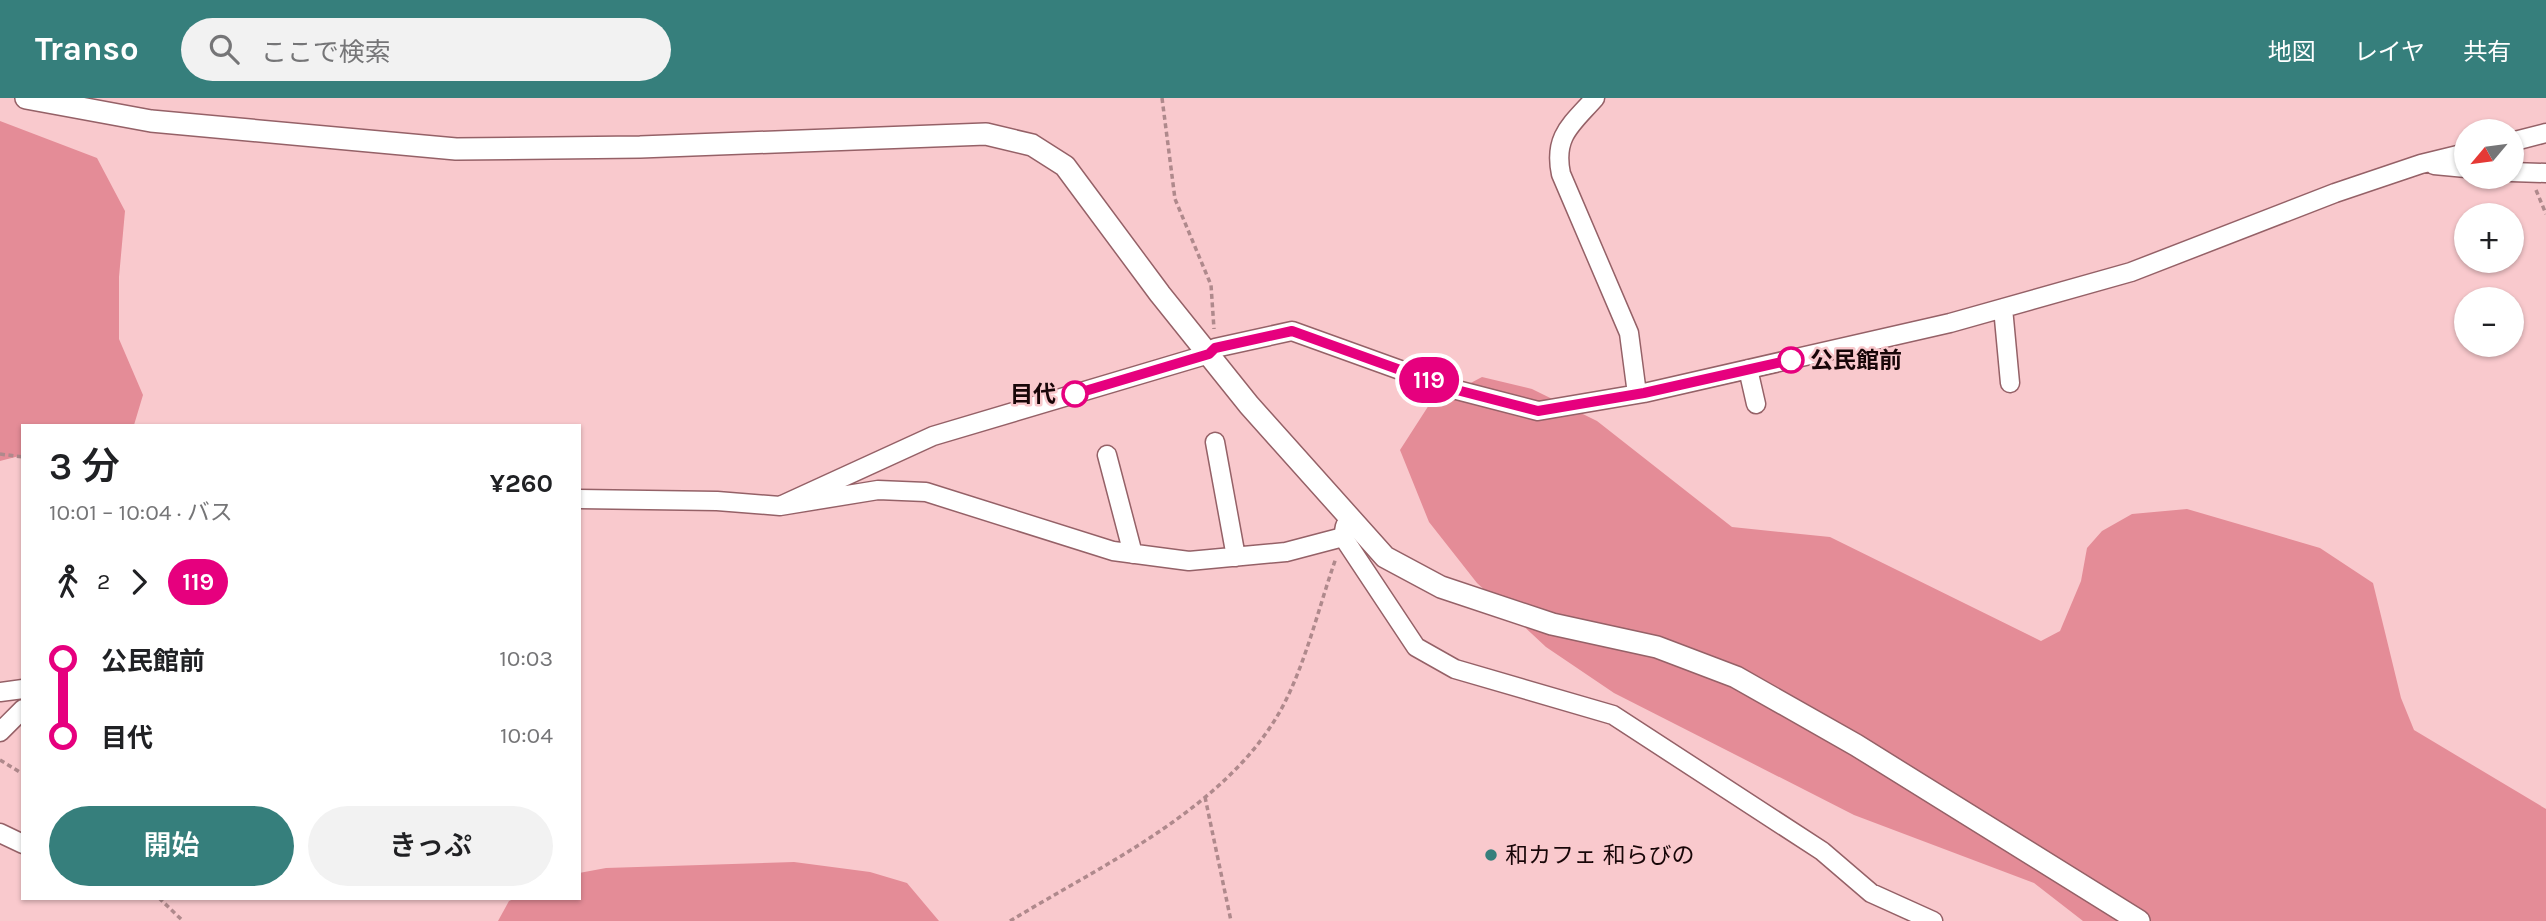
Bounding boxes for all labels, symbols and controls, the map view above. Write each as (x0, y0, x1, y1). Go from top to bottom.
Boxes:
search box (181, 18, 671, 81)
text: Transo (35, 30, 139, 68)
icon: search (205, 30, 243, 68)
text: ここで検索 (261, 37, 391, 68)
text: 地図 (2268, 38, 2316, 66)
text: レイヤ (2354, 38, 2425, 66)
text: 共有 (2463, 38, 2511, 66)
north arrow (2454, 119, 2524, 189)
map controls (2454, 119, 2524, 357)
button: + (2454, 203, 2524, 273)
button: − (2454, 287, 2524, 357)
marker: 公民館前 (1778, 347, 1804, 373)
place label: 公民館前 (1810, 347, 1902, 374)
line badge: 119 (1389, 357, 1469, 403)
text: 119 (1413, 366, 1445, 394)
place label: 目代 (1010, 381, 1056, 408)
marker: 目代 (1062, 381, 1088, 407)
text: 3 分 (49, 444, 120, 489)
text: ¥260 (490, 468, 553, 499)
text: 10:01 – 10:04 · バス (49, 499, 233, 526)
icon: walk (49, 563, 87, 601)
icon: forward (120, 563, 158, 601)
text: 2 (97, 568, 110, 595)
text: 119 (182, 568, 214, 596)
text: 10:03 (499, 645, 553, 672)
text: 公民館前 (101, 646, 205, 677)
text: 10:04 (500, 722, 553, 749)
text: 目代 (101, 723, 153, 754)
button: 開始 (49, 806, 294, 886)
button: きっぷ (308, 806, 553, 886)
place label: 和カフェ 和らびの (1505, 842, 1694, 869)
marker: 和カフェ 和らびの (1483, 847, 1499, 863)

